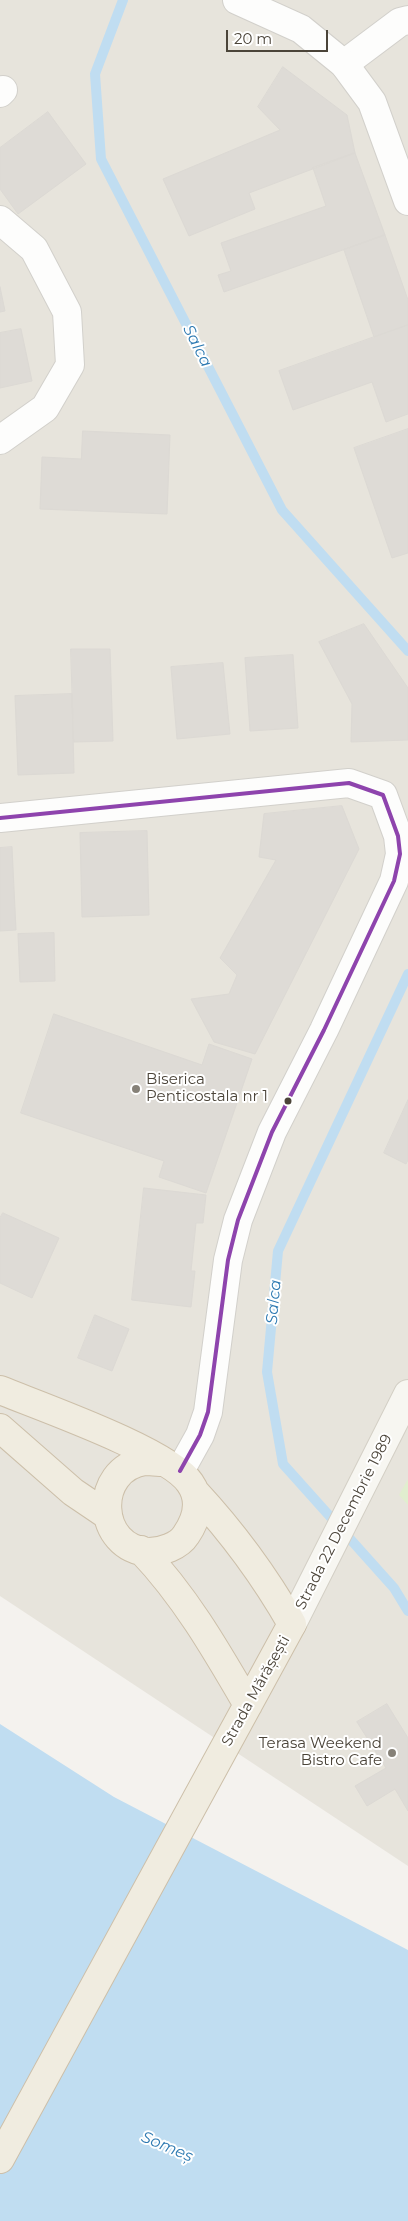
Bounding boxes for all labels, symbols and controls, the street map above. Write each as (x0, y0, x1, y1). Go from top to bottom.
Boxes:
scale bar (228, 20, 330, 52)
text: 20 m (234, 29, 272, 48)
water label: Salca (178, 322, 216, 370)
place label: Biserica Penticostala nr 1 (146, 1071, 268, 1106)
marker: Biserica Penticostala nr 1 (130, 1083, 142, 1095)
unlabelled marker (283, 1096, 293, 1106)
water label: Salca (262, 1279, 286, 1325)
street label: Strada 22 Decembrie 1989 (292, 1431, 396, 1613)
street label: Strada Mărășești (218, 1633, 294, 1749)
place label: Terasa Weekend Bistro Cafe (259, 1735, 382, 1770)
marker: Terasa Weekend Bistro Cafe (386, 1747, 398, 1759)
water label: Someș (138, 2128, 196, 2166)

